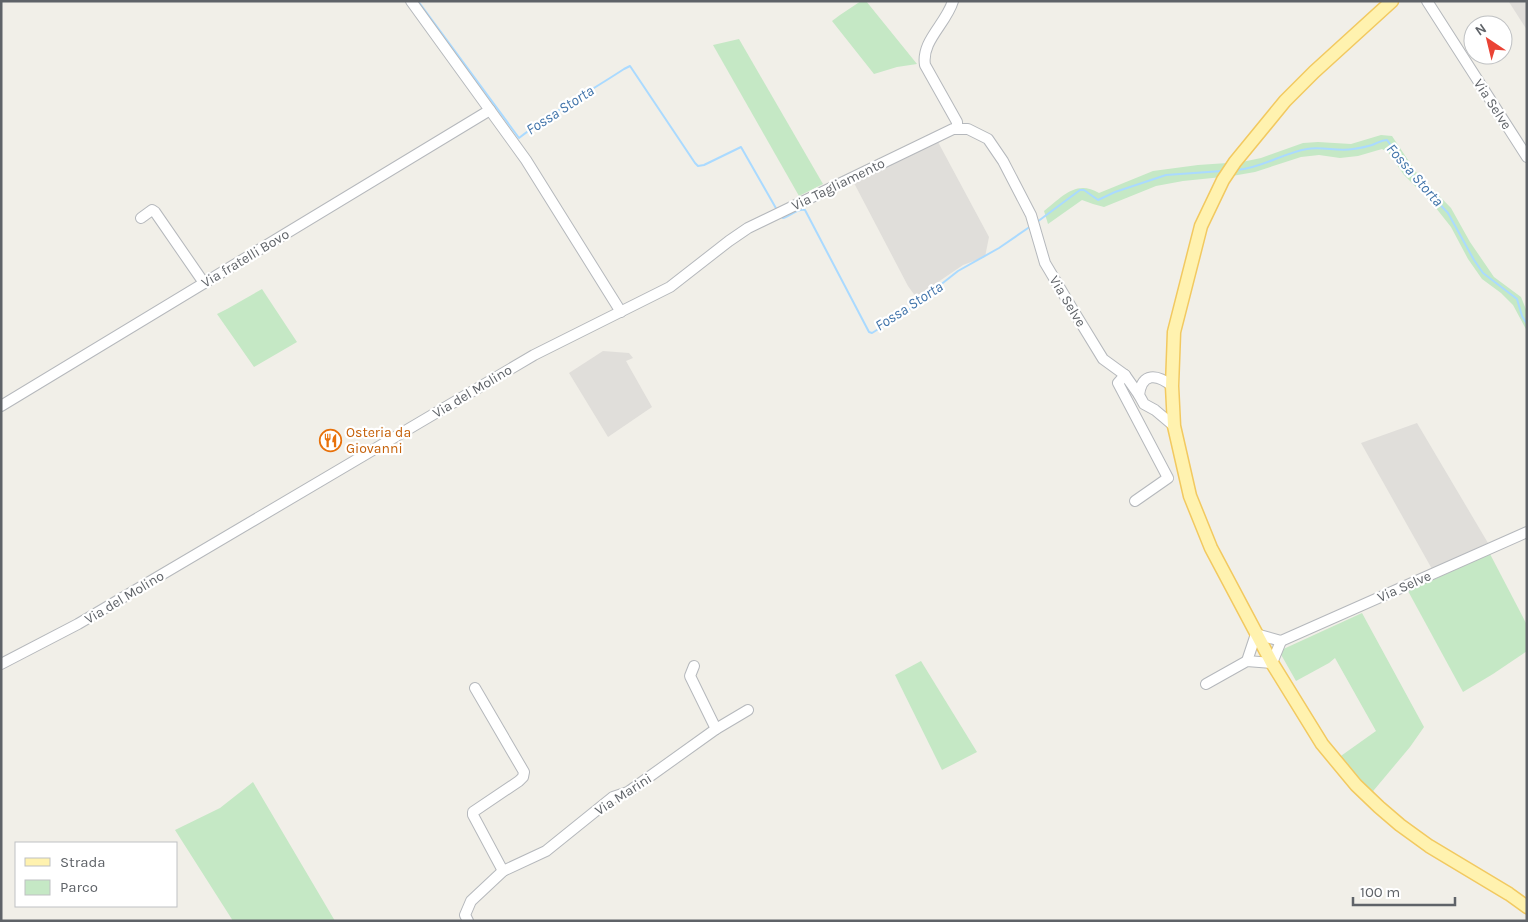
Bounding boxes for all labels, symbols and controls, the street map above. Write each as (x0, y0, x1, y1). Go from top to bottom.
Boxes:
north arrow (1463, 15, 1513, 65)
text: N (1472, 20, 1490, 40)
street label: Via Selve (1470, 76, 1515, 133)
water label: Fossa Storta (523, 81, 597, 139)
water label: Fossa Storta (1383, 140, 1447, 210)
street label: Via Tagliamento (789, 154, 888, 214)
street label: Via fratelli Bovo (198, 226, 292, 291)
street label: Via Selve (1046, 273, 1090, 330)
water label: Fossa Storta (872, 277, 946, 335)
street label: Via del Molino (430, 361, 515, 422)
place label: Osteria da Giovanni (346, 424, 411, 457)
restaurant icon: Osteria da Giovanni (318, 428, 342, 452)
street label: Via del Molino (82, 567, 167, 628)
street label: Via Selve (1375, 567, 1434, 606)
street label: Via Marini (592, 770, 655, 819)
legend (15, 842, 178, 907)
text: Strada (60, 853, 106, 871)
scale bar (1353, 874, 1456, 906)
text: Parco (60, 878, 98, 896)
text: 100 m (1360, 883, 1400, 901)

